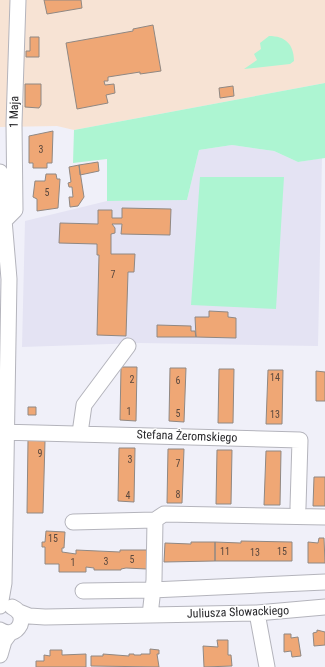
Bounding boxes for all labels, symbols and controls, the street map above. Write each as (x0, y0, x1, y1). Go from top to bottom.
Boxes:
street label: 1 Maja (7, 96, 21, 128)
house number: 3 (39, 144, 44, 155)
house number: 5 (45, 187, 50, 198)
house number: 7 (111, 269, 116, 280)
house number: 14 (270, 372, 280, 383)
house number: 2 (130, 374, 135, 385)
house number: 6 (176, 375, 181, 386)
house number: 1 (127, 406, 131, 417)
house number: 5 (176, 408, 181, 419)
house number: 13 (270, 409, 280, 420)
street label: Stefana Żeromskiego (136, 426, 238, 445)
house number: 9 (38, 448, 43, 459)
house number: 3 (128, 454, 133, 465)
house number: 7 (176, 458, 181, 469)
house number: 8 (176, 489, 181, 500)
house number: 4 (126, 490, 131, 501)
house number: 15 (48, 533, 58, 544)
house number: 11 (220, 546, 230, 557)
house number: 15 (277, 546, 287, 557)
house number: 13 (250, 547, 260, 558)
house number: 5 (130, 554, 135, 565)
house number: 3 (104, 556, 109, 567)
house number: 1 (71, 557, 75, 568)
street label: Juliusza Słowackiego (187, 603, 289, 621)

